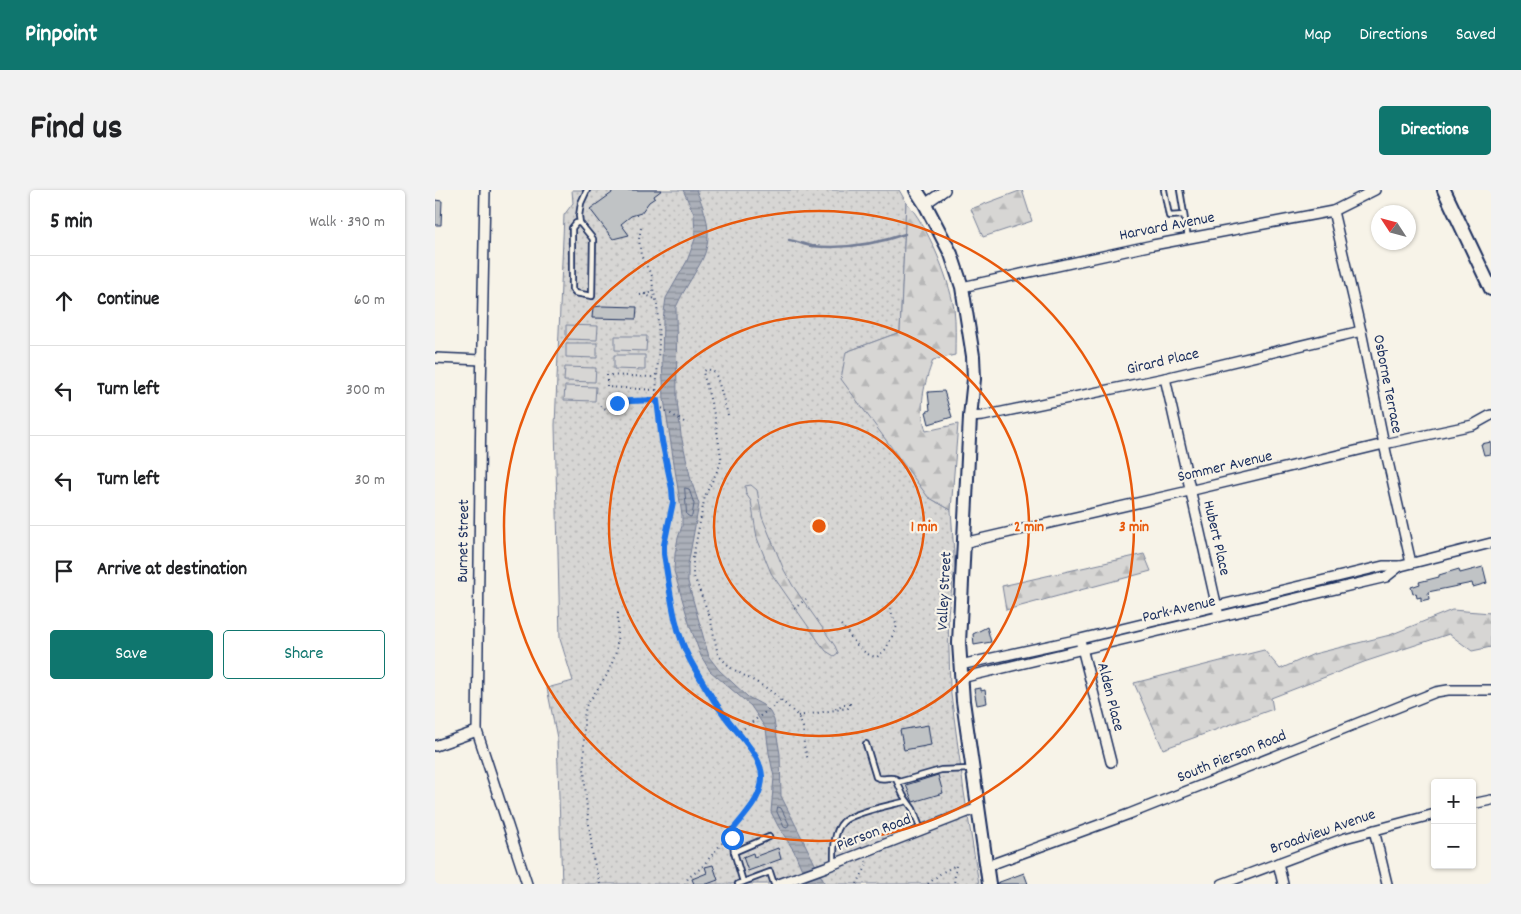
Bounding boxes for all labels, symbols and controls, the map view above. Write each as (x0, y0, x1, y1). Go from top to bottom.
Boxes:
text: Pinpoint (25, 18, 97, 52)
text: Map (1304, 23, 1331, 48)
text: Directions (1359, 23, 1428, 48)
text: Saved (1456, 23, 1496, 48)
text: Find us (30, 105, 122, 155)
button: Directions (1379, 106, 1491, 155)
north arrow (1371, 205, 1416, 250)
street label: Harvard Avenue (1117, 206, 1217, 248)
text: 5 min (50, 208, 93, 238)
text: Walk · 390 m (309, 211, 385, 234)
icon: ahead (50, 287, 78, 315)
text: Continue (97, 287, 159, 314)
text: 60 m (354, 289, 385, 312)
street label: Osborne Terrace (1366, 333, 1408, 435)
street label: Girard Place (1125, 343, 1201, 381)
icon: left (50, 377, 78, 405)
text: Turn left (97, 377, 160, 404)
text: 300 m (346, 379, 385, 402)
route end (606, 392, 629, 415)
street label: Sommer Avenue (1175, 445, 1275, 489)
icon: left (50, 467, 78, 495)
text: Turn left (97, 467, 160, 494)
text: 30 m (355, 469, 385, 492)
street label: Hubert Place (1196, 498, 1236, 578)
street label: Burnet Street (452, 499, 476, 583)
centre of rings (810, 517, 828, 535)
text: 1 min (911, 517, 937, 539)
text: 2 min (1014, 517, 1044, 539)
text: 3 min (1119, 517, 1149, 539)
street label: Valley Street (931, 551, 959, 631)
icon: arrive (50, 557, 78, 585)
text: Arrive at destination (97, 557, 247, 584)
street label: Park Avenue (1140, 590, 1218, 630)
button: Save (50, 630, 213, 679)
button: Share (223, 630, 385, 679)
street label: Alden Place (1090, 660, 1130, 734)
street label: South Pierson Road (1174, 725, 1290, 789)
map controls (1431, 779, 1476, 869)
button: + (1431, 779, 1476, 824)
street label: Broadview Avenue (1267, 803, 1379, 861)
street label: Pierson Road (833, 808, 915, 858)
button: − (1431, 824, 1476, 869)
route start (721, 827, 744, 850)

